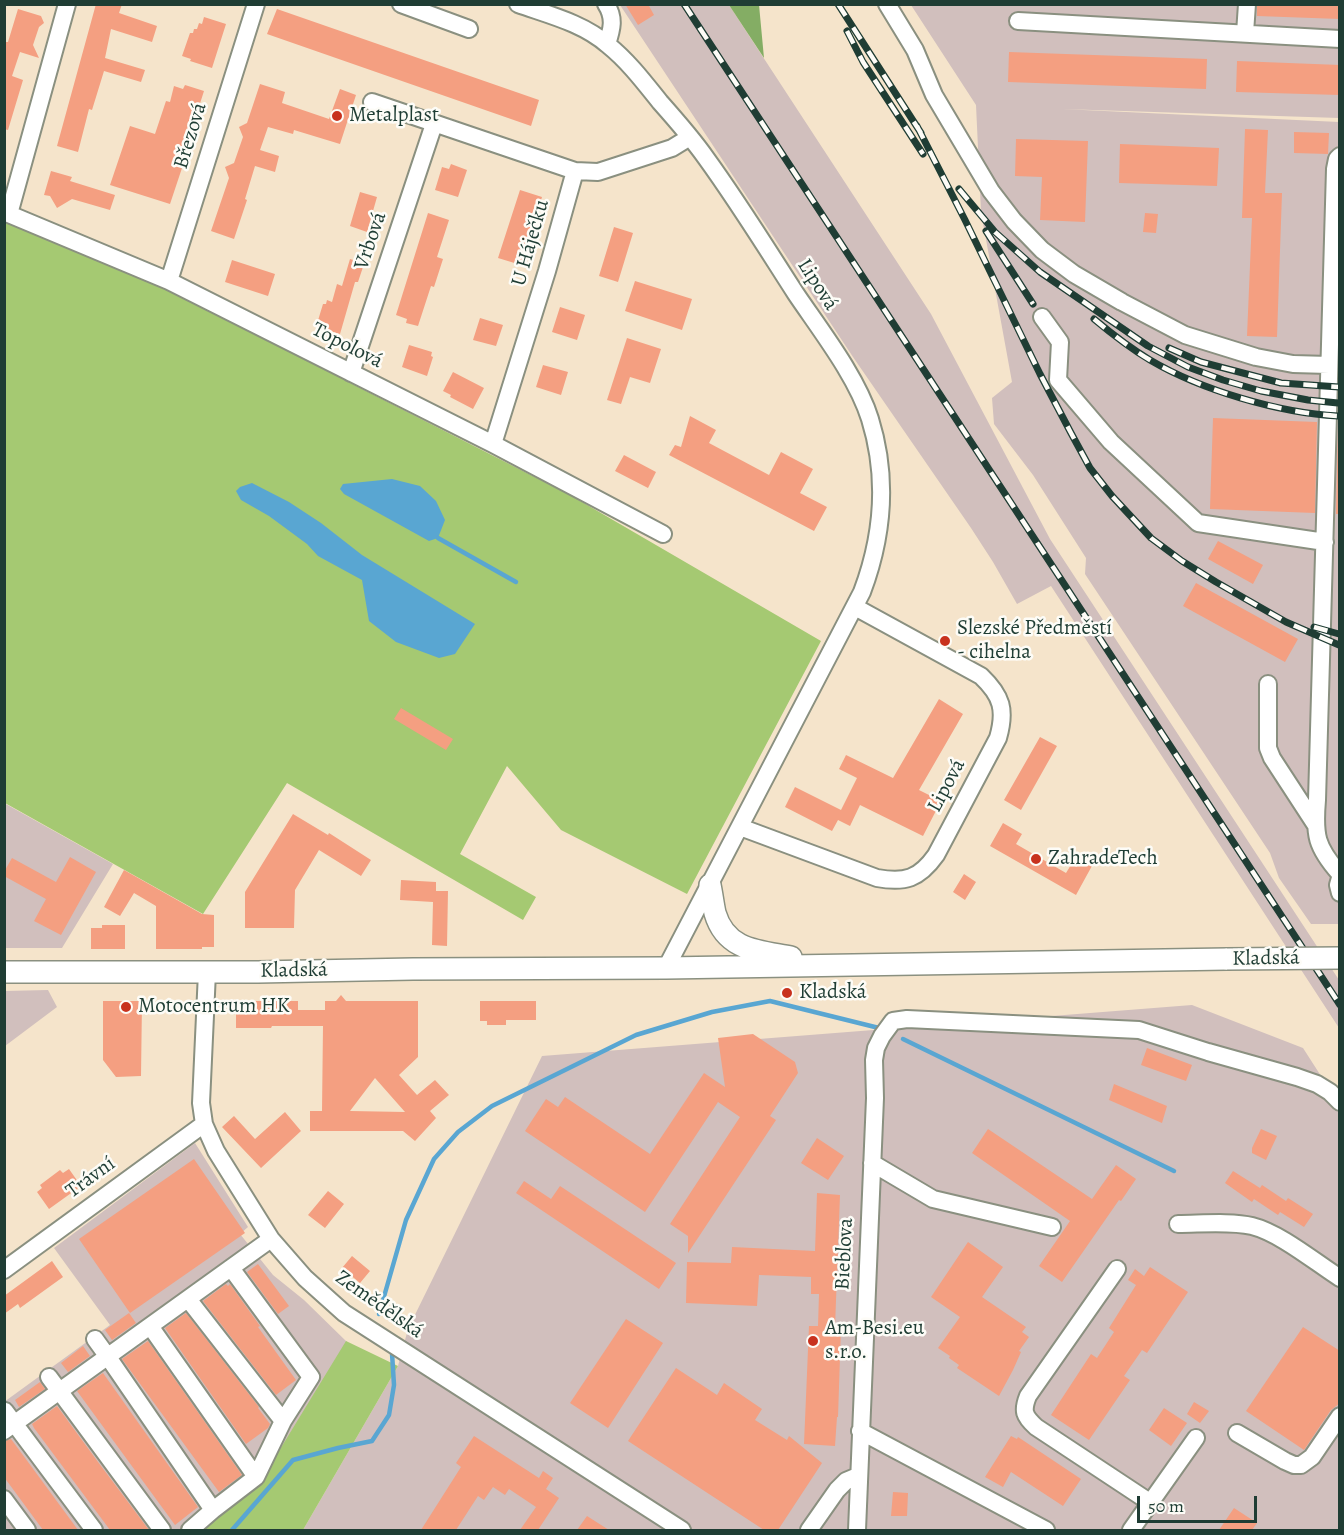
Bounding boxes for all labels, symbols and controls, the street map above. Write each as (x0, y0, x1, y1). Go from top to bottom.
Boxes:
street label: Březová (169, 100, 213, 172)
place label: Metalplast (349, 103, 439, 129)
marker: Metalplast (330, 109, 344, 123)
street label: U Háječku (507, 197, 555, 289)
street label: Vrbová (349, 209, 393, 273)
street label: Lipová (791, 254, 843, 316)
street label: Topolová (307, 317, 387, 375)
place label: Slezské Předměstí - cihelna (957, 616, 1112, 666)
marker: Slezské Předměstí - cihelna (938, 634, 952, 648)
street label: Lipová (923, 755, 971, 817)
place label: ZahradeTech (1048, 846, 1158, 872)
marker: ZahradeTech (1029, 852, 1043, 866)
street label: Kladská (1232, 946, 1300, 972)
street label: Kladská (260, 958, 328, 984)
place label: Kladská (799, 980, 867, 1006)
marker: Kladská (780, 986, 794, 1000)
place label: Motocentrum HK (138, 994, 290, 1020)
marker: Motocentrum HK (119, 1000, 133, 1014)
street label: Trávní (61, 1152, 121, 1204)
street label: Bieblova (831, 1217, 859, 1291)
street label: Zemědělská (330, 1265, 428, 1345)
place label: Am-Besi.eu s.r.o. (825, 1316, 924, 1366)
marker: Am-Besi.eu s.r.o. (806, 1334, 820, 1348)
scale bar (1140, 1484, 1260, 1522)
text: 50 m (1148, 1494, 1184, 1518)

